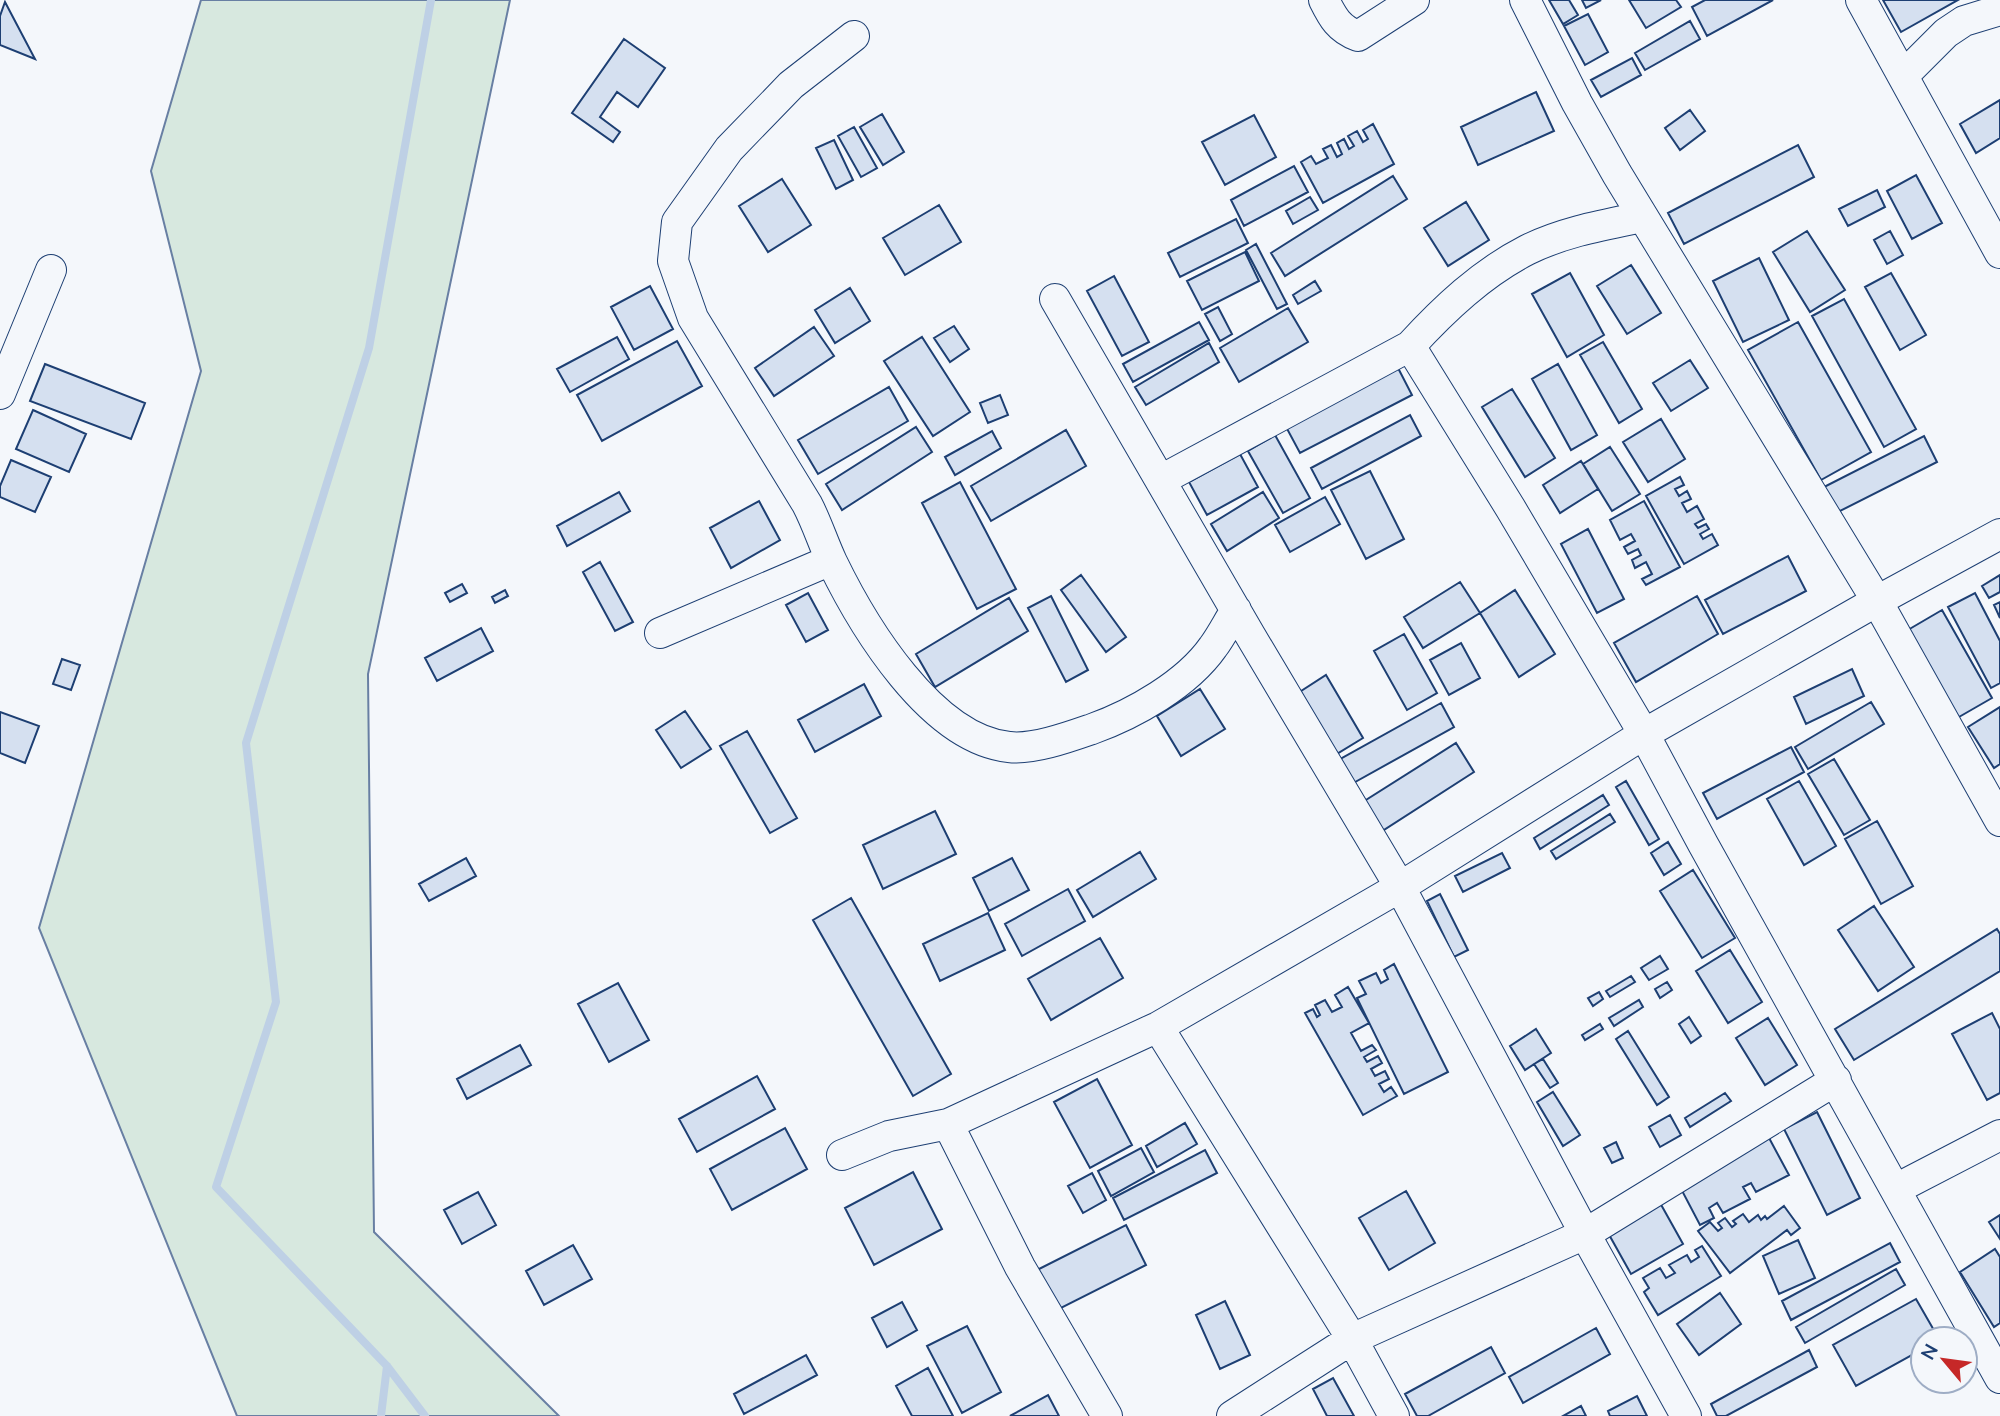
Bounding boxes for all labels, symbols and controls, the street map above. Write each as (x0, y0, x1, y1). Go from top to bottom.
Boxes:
north arrow (1909, 1325, 1979, 1395)
text: N (1915, 1340, 1945, 1365)

